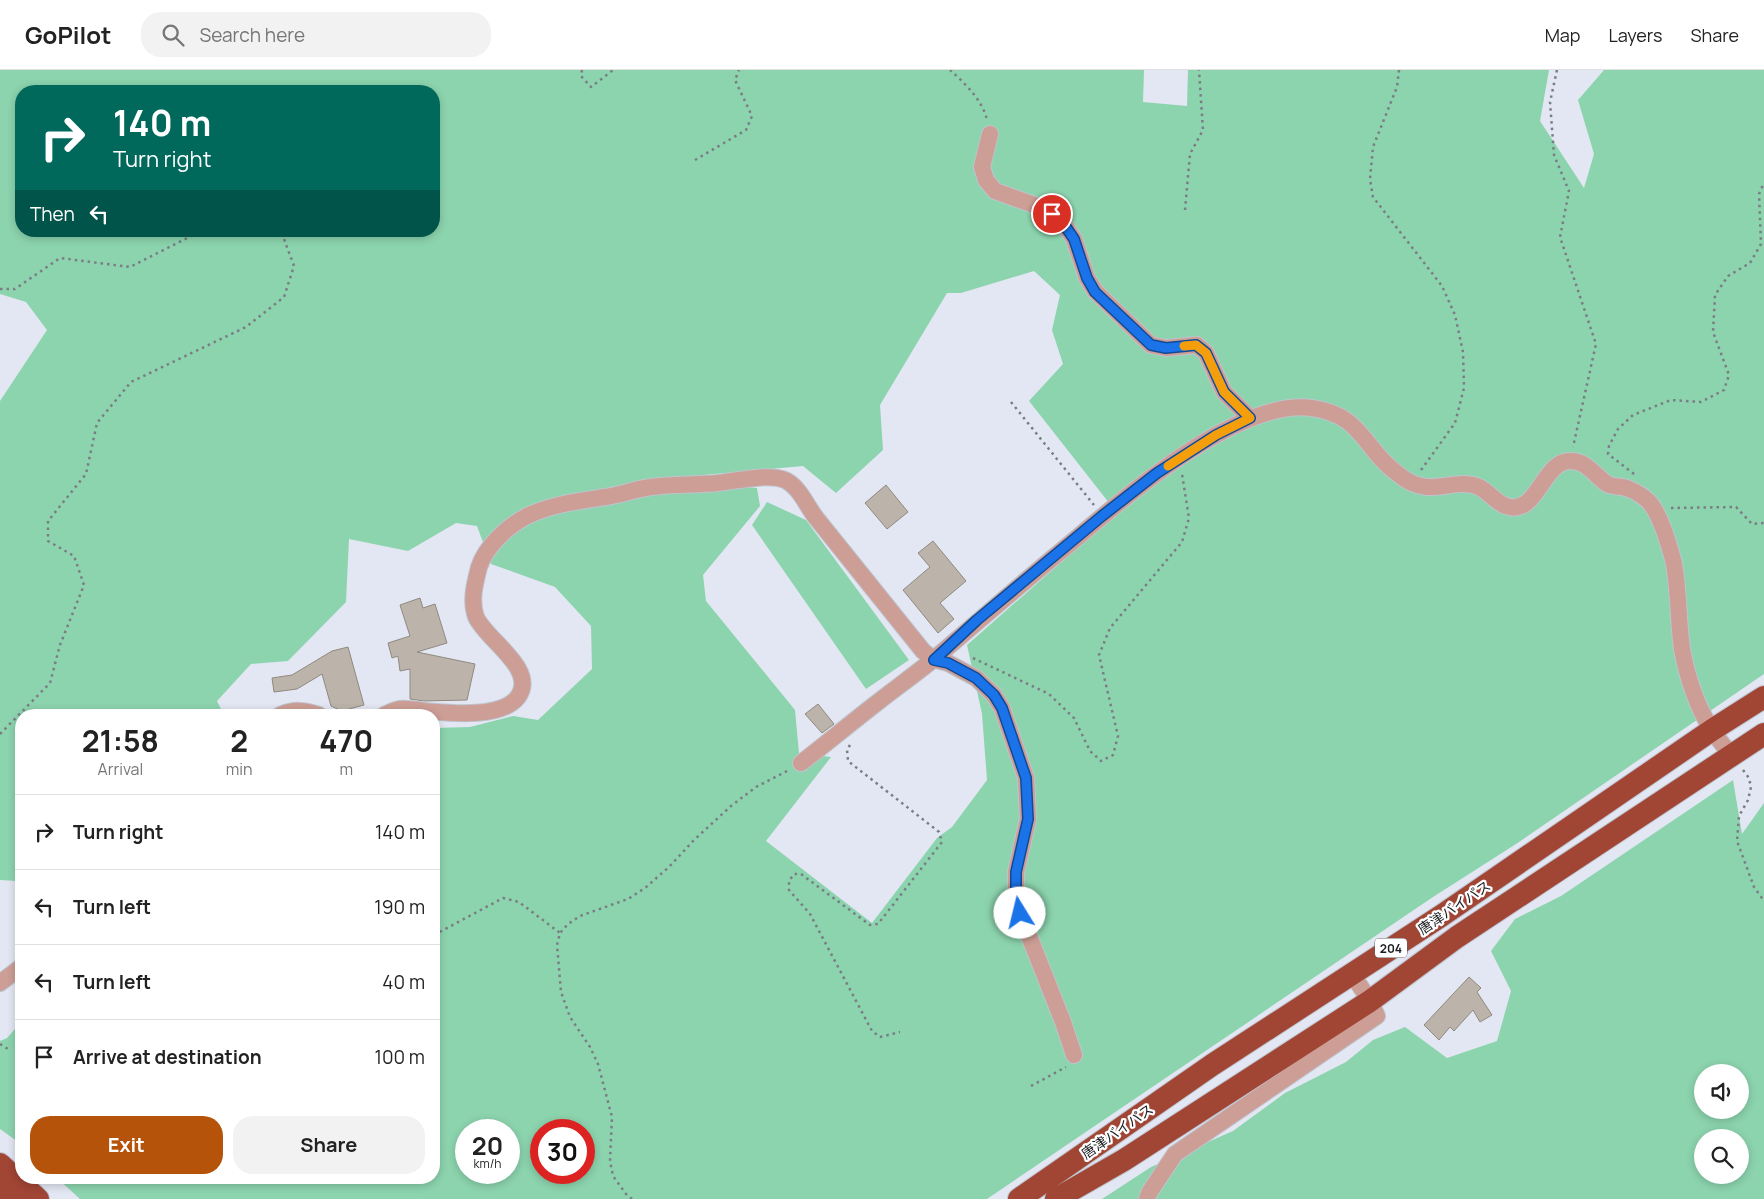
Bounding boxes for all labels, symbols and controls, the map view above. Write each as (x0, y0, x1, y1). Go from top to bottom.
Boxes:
search box (141, 12, 491, 57)
text: GoPilot (25, 18, 111, 51)
icon: search (159, 21, 187, 49)
text: Search here (199, 22, 305, 48)
text: Map (1545, 23, 1580, 47)
text: Layers (1608, 23, 1662, 47)
text: Share (1690, 23, 1739, 47)
text: 140 m (113, 99, 211, 147)
icon: right (30, 105, 95, 170)
text: Turn right (113, 144, 211, 174)
pin (1031, 193, 1073, 235)
icon: left (85, 200, 113, 228)
icon: arrive (1038, 200, 1066, 228)
text: Then (30, 201, 75, 227)
text: 21:58 (82, 720, 159, 761)
text: 2 (230, 720, 248, 761)
text: 470 (319, 720, 373, 761)
text: Arrival (98, 758, 143, 780)
text: min (226, 758, 253, 780)
text: m (339, 758, 353, 780)
icon: right (30, 818, 58, 846)
text: Turn right (73, 819, 163, 845)
text: 140 m (375, 819, 425, 845)
street label: 唐津バイパス (1414, 876, 1494, 938)
position arrow (993, 886, 1045, 938)
icon: left (30, 893, 58, 921)
text: Turn left (73, 894, 151, 920)
text: 190 m (374, 894, 425, 920)
road number: 204 (1375, 938, 1407, 958)
icon: left (30, 968, 58, 996)
text: Turn left (73, 969, 151, 995)
text: 40 m (382, 969, 425, 995)
icon: arrive (30, 1043, 58, 1071)
text: Arrive at destination (73, 1044, 262, 1070)
text: 100 m (374, 1044, 425, 1070)
map controls (1694, 1064, 1749, 1184)
button: sound (1694, 1064, 1749, 1119)
street label: 唐津バイパス (1077, 1099, 1157, 1163)
button: Exit (30, 1116, 223, 1174)
button: Share (233, 1116, 425, 1174)
speed limit sign: 30 (530, 1119, 595, 1184)
text: 20 (472, 1128, 503, 1163)
button: search (1694, 1129, 1749, 1184)
text: km/h (474, 1155, 501, 1172)

